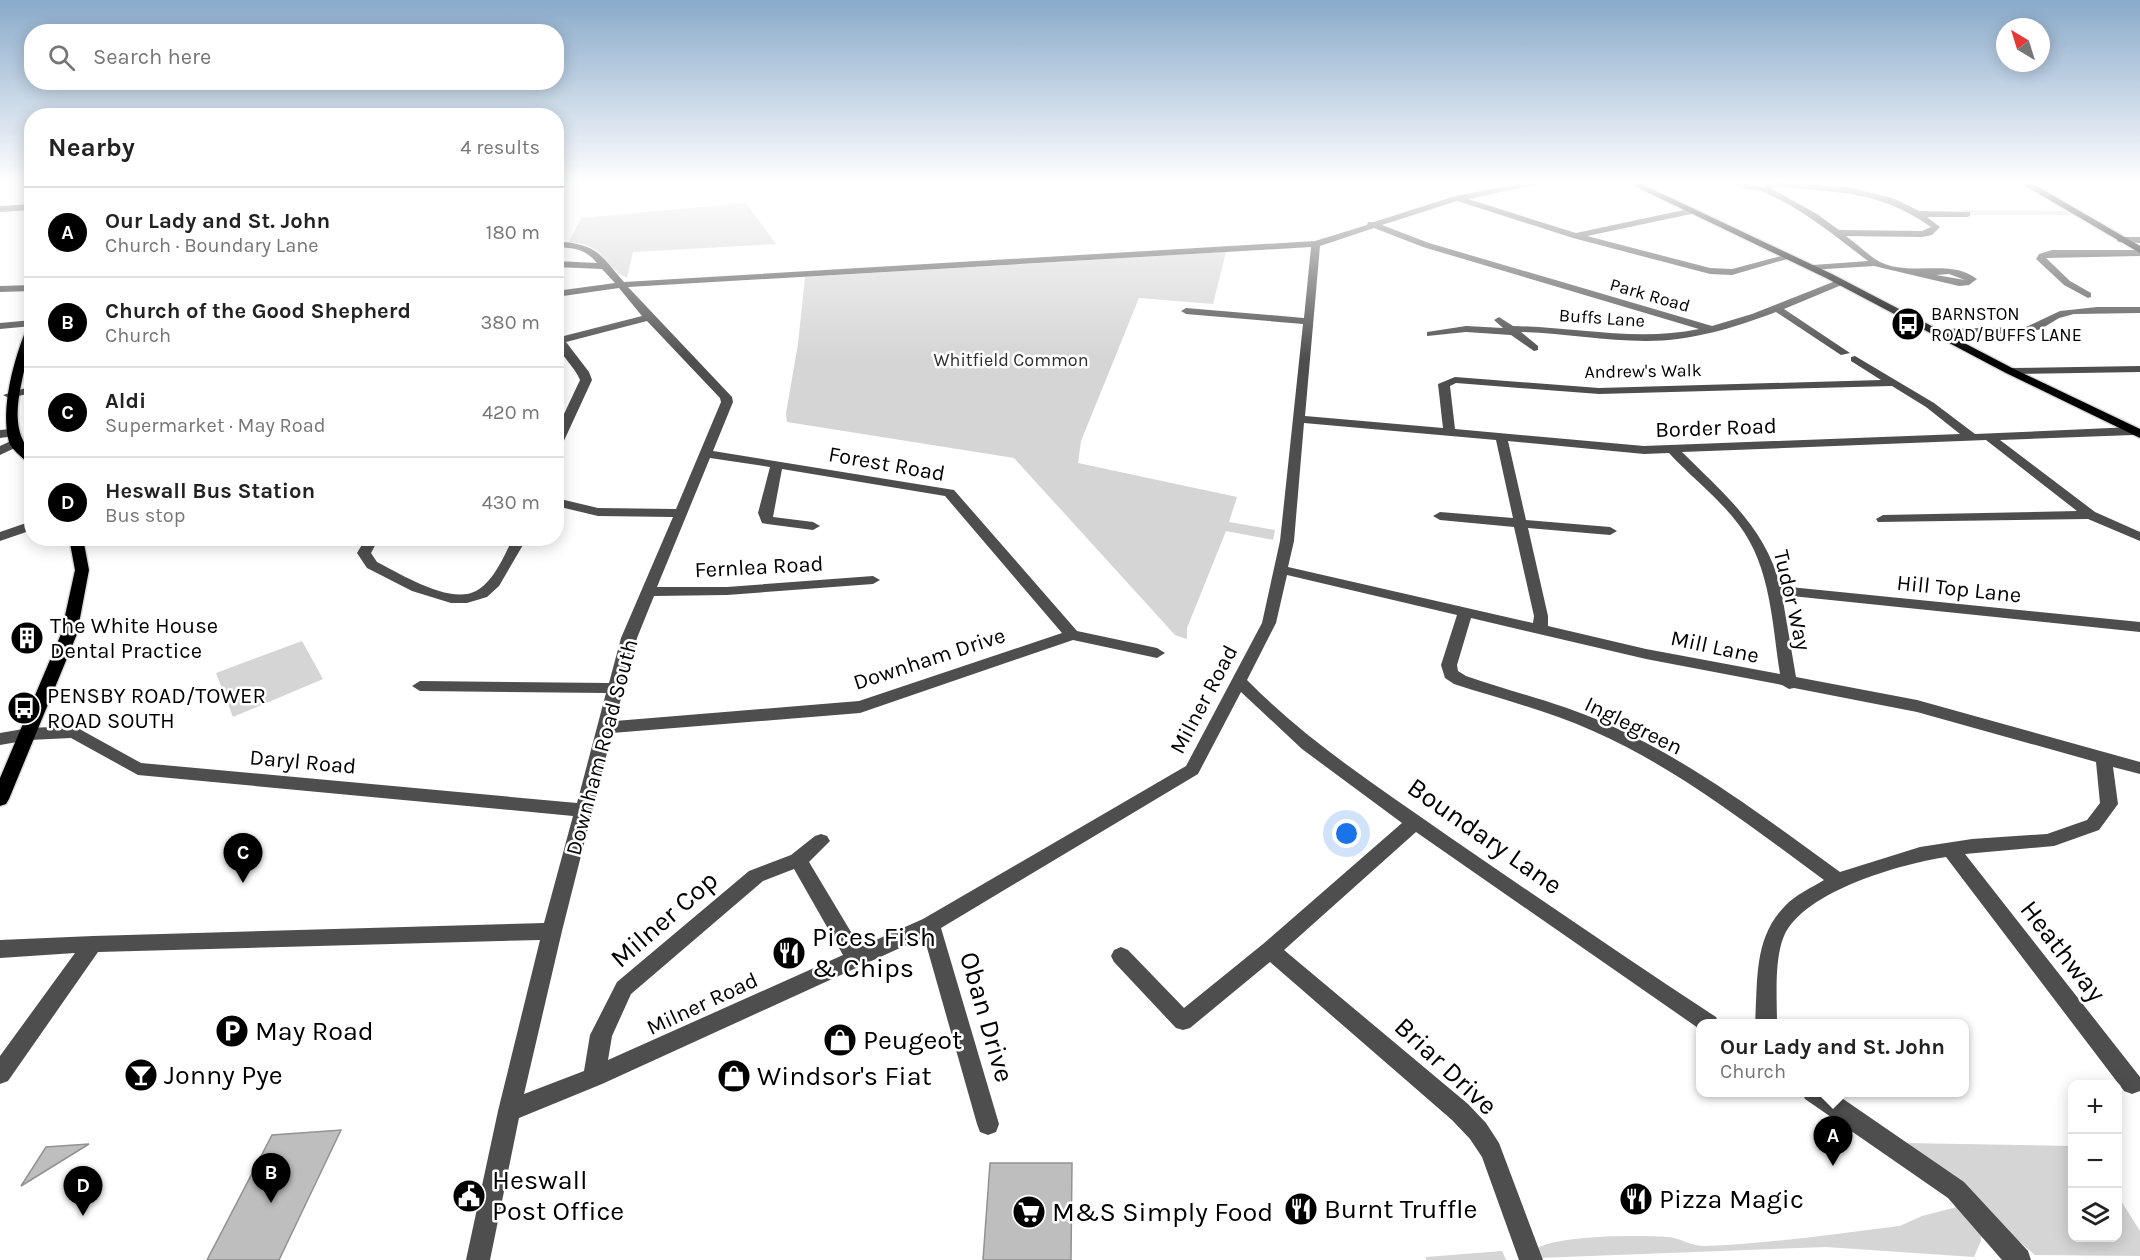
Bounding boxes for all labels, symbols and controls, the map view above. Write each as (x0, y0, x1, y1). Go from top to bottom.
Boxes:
north arrow (1996, 18, 2050, 72)
search box (24, 24, 564, 90)
icon: search (45, 41, 78, 74)
text: Search here (93, 44, 211, 70)
text: Nearby (48, 132, 135, 163)
text: 4 results (460, 136, 540, 159)
text: Our Lady and St. John (105, 208, 330, 234)
text: A (61, 221, 74, 244)
text: 180 m (486, 221, 540, 244)
text: Church · Boundary Lane (105, 234, 319, 257)
street label: Park Road (1607, 273, 1693, 317)
text: Church of the Good Shepherd (105, 298, 411, 324)
place label: BARNSTON ROAD/BUFFS LANE (1931, 303, 2082, 346)
street label: Buffs Lane (1558, 304, 1646, 332)
bus stop icon: BARNSTON ROAD/BUFFS LANE (1890, 306, 1926, 342)
text: B (61, 311, 74, 334)
text: 380 m (481, 311, 540, 334)
text: Church (105, 324, 171, 347)
park label: Whitfield Common (933, 349, 1089, 371)
street label: Andrew's Walk (1584, 359, 1702, 383)
text: Aldi (105, 388, 146, 414)
text: C (61, 401, 74, 424)
text: 420 m (482, 401, 540, 424)
street label: Border Road (1655, 413, 1777, 443)
text: Supermarket · May Road (105, 414, 326, 437)
street label: Forest Road (827, 441, 947, 487)
text: Heswall Bus Station (105, 478, 315, 504)
text: D (61, 491, 74, 514)
text: 430 m (482, 491, 540, 514)
text: Bus stop (105, 504, 185, 527)
street label: Tudor Way (1768, 547, 1816, 653)
street label: Fernlea Road (694, 551, 824, 583)
street label: Hill Top Lane (1895, 570, 2022, 608)
place label: The White House Dental Practice (50, 613, 218, 664)
building icon: The White House Dental Practice (9, 620, 45, 656)
street label: Downham Drive (850, 622, 1009, 696)
street label: Mill Lane (1668, 625, 1761, 669)
street label: Downham Road South (561, 636, 643, 858)
street label: Milner Road (1164, 640, 1243, 758)
place label: PENSBY ROAD/TOWER ROAD SOUTH (47, 683, 266, 734)
bus stop icon: PENSBY ROAD/TOWER ROAD SOUTH (6, 690, 42, 726)
street label: Inglegreen (1580, 691, 1687, 761)
street label: Daryl Road (249, 744, 357, 780)
street label: Boundary Lane (1402, 771, 1568, 901)
your location (1332, 819, 1361, 848)
pin: C (224, 834, 262, 883)
street label: Milner Cop (604, 864, 724, 974)
street label: Heathway (2013, 894, 2113, 1009)
place label: Pices Fish & Chips (812, 921, 936, 984)
restaurant icon: Pices Fish & Chips (771, 935, 807, 971)
street label: Oban Drive (953, 948, 1021, 1086)
street label: Milner Road (643, 967, 762, 1041)
street label: Briar Drive (1388, 1010, 1504, 1122)
parking icon: May Road (214, 1013, 250, 1049)
place label: May Road (255, 1015, 374, 1047)
popup (1696, 1019, 1969, 1097)
shop icon: Peugeot (822, 1022, 858, 1058)
place label: Peugeot (863, 1024, 962, 1056)
text: Our Lady and St. John (1720, 1034, 1945, 1060)
bar icon: Jonny Pye (123, 1057, 159, 1093)
shop icon: Windsor's Fiat (716, 1058, 752, 1094)
place label: Jonny Pye (164, 1059, 283, 1091)
place label: Windsor's Fiat (757, 1060, 932, 1092)
text: Church (1720, 1060, 1786, 1083)
map controls (2068, 1080, 2122, 1242)
button: + (2068, 1080, 2122, 1134)
pin: A (1814, 1116, 1852, 1166)
button: − (2068, 1134, 2122, 1188)
pin: B (252, 1154, 290, 1203)
place label: Heswall Post Office (492, 1164, 624, 1227)
pin: D (64, 1166, 103, 1216)
public building icon: Heswall Post Office (451, 1178, 487, 1214)
restaurant icon: Pizza Magic (1618, 1181, 1654, 1217)
place label: Pizza Magic (1659, 1183, 1804, 1215)
button: layers (2068, 1188, 2122, 1242)
restaurant icon: Burnt Truffle (1283, 1191, 1319, 1227)
place label: Burnt Truffle (1324, 1193, 1477, 1225)
supermarket icon: M&S Simply Food (1011, 1194, 1047, 1230)
place label: M&S Simply Food (1052, 1196, 1273, 1228)

